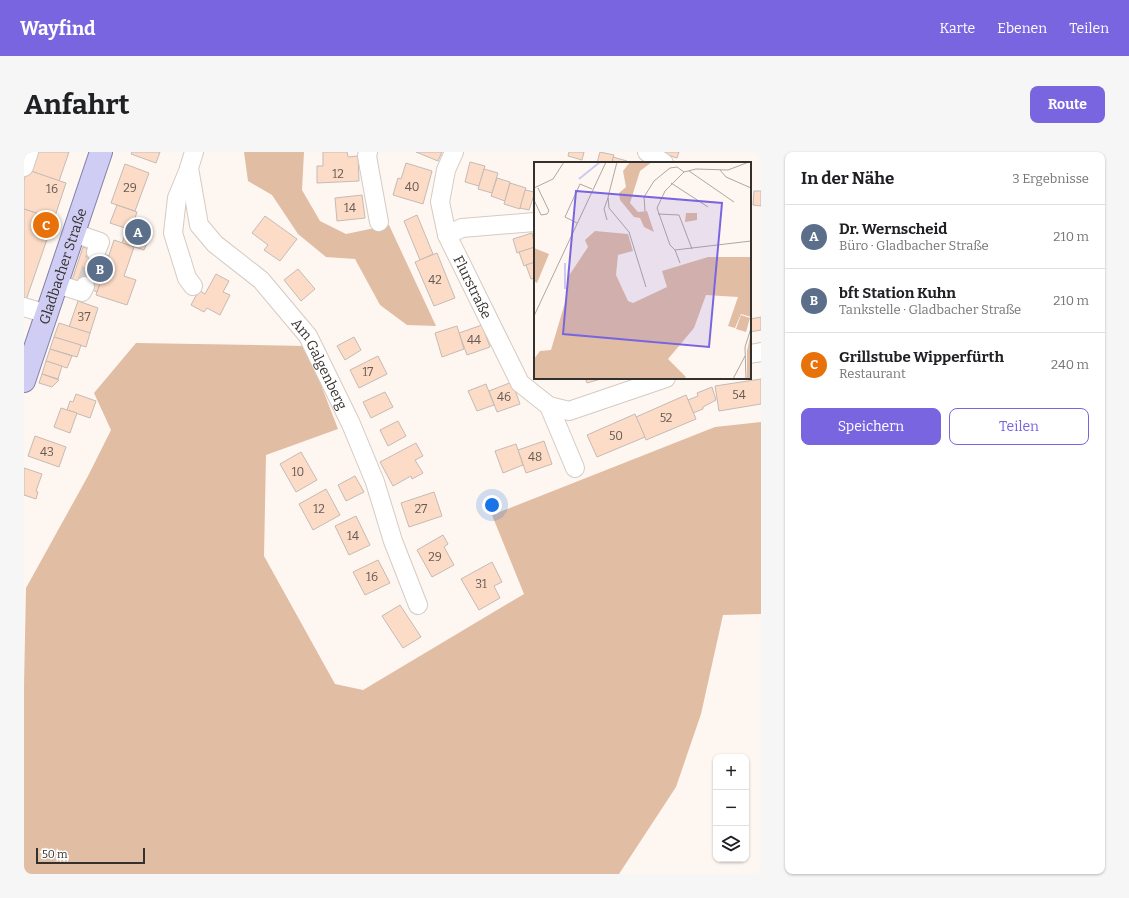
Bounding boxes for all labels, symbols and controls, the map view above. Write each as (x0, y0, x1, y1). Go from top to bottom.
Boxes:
text: Wayfind (20, 17, 96, 40)
text: Karte (940, 20, 975, 37)
text: Ebenen (997, 20, 1047, 37)
text: Teilen (1069, 20, 1109, 37)
button: Route (1030, 86, 1105, 123)
text: Anfahrt (24, 88, 130, 121)
inset map (534, 162, 751, 379)
house number: 12 (332, 167, 344, 181)
text: In der Nähe (801, 168, 894, 189)
text: 3 Ergebnisse (1012, 171, 1089, 186)
house number: 40 (405, 180, 419, 194)
house number: 29 (123, 181, 137, 195)
house number: 16 (46, 182, 58, 196)
house number: 14 (344, 201, 356, 215)
street label: Gladbacher Straße (35, 206, 90, 327)
pin: C (33, 210, 59, 240)
pin: A (125, 217, 151, 247)
text: Dr. Wernscheid (839, 220, 947, 238)
text: A (809, 229, 819, 244)
text: 210 m (1053, 229, 1089, 244)
text: Büro · Gladbacher Straße (839, 238, 989, 253)
street label: Flurstraße (450, 253, 495, 321)
pin: B (87, 254, 113, 284)
house number: 42 (428, 273, 442, 287)
text: bft Station Kuhn (839, 284, 956, 302)
text: B (810, 293, 818, 308)
text: 210 m (1053, 293, 1089, 308)
text: Tankstelle · Gladbacher Straße (839, 302, 1021, 317)
house number: 37 (78, 310, 90, 324)
street label: Am Galgenberg (288, 315, 351, 412)
house number: 44 (467, 333, 481, 347)
text: Grillstube Wipperfürth (839, 348, 1004, 366)
text: C (810, 357, 818, 372)
text: 240 m (1051, 357, 1089, 372)
house number: 17 (363, 365, 373, 379)
text: Restaurant (839, 366, 906, 381)
house number: 54 (732, 388, 746, 402)
house number: 46 (497, 390, 511, 404)
button: Speichern (801, 408, 941, 445)
button: Teilen (949, 408, 1089, 445)
house number: 52 (660, 411, 672, 425)
house number: 50 (609, 429, 623, 443)
house number: 43 (40, 445, 54, 459)
house number: 48 (528, 450, 542, 464)
house number: 10 (292, 465, 304, 479)
your location (482, 495, 502, 515)
house number: 12 (313, 502, 325, 516)
house number: 27 (415, 502, 427, 516)
house number: 14 (347, 529, 359, 543)
house number: 29 (428, 550, 442, 564)
house number: 16 (366, 570, 378, 584)
house number: 31 (475, 577, 487, 591)
map controls (713, 754, 749, 862)
button: + (713, 754, 749, 790)
button: − (713, 790, 749, 826)
button: layers (713, 826, 749, 862)
scale bar (36, 846, 145, 865)
text: 50 m (42, 848, 68, 861)

